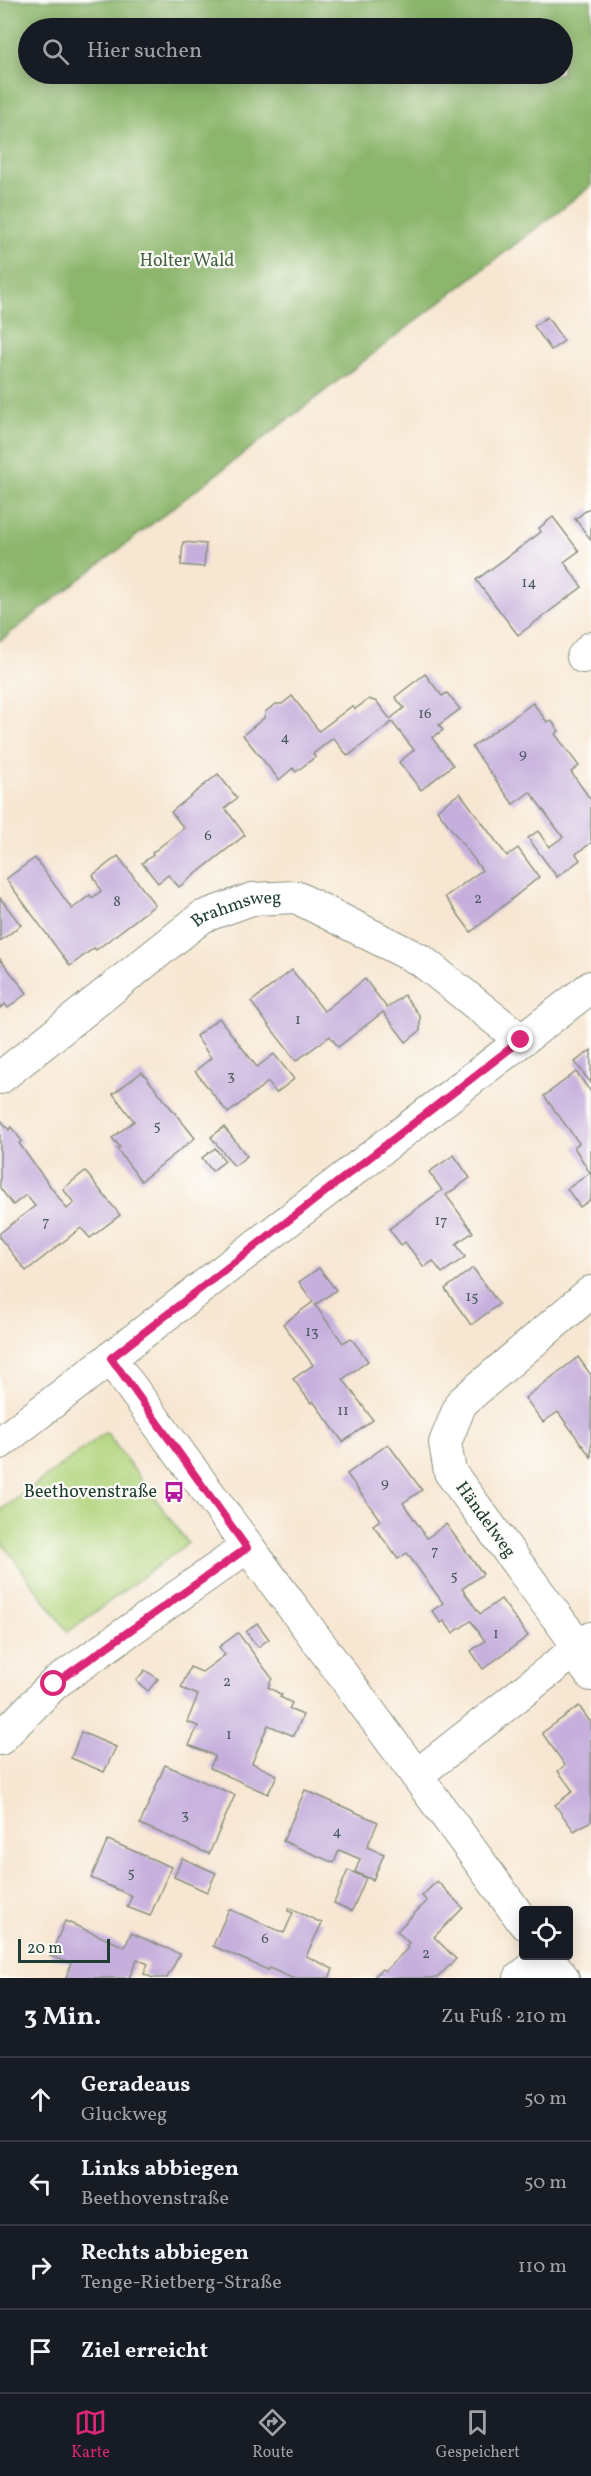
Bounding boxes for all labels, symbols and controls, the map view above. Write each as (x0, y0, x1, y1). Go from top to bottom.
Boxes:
search box (18, 18, 573, 84)
icon: search (39, 35, 72, 68)
text: Hier suchen (87, 36, 202, 67)
park label: Holter Wald (140, 249, 234, 274)
house number: 14 (522, 573, 536, 594)
house number: 16 (418, 704, 432, 725)
house number: 4 (281, 728, 290, 749)
house number: 9 (519, 744, 527, 765)
house number: 6 (204, 826, 212, 847)
street label: Brahmsweg (186, 885, 282, 934)
house number: 2 (474, 889, 482, 910)
house number: 8 (113, 892, 121, 913)
house number: 1 (295, 1010, 301, 1031)
route end (507, 1026, 533, 1052)
house number: 3 (227, 1066, 235, 1087)
house number: 5 (153, 1116, 161, 1137)
house number: 17 (434, 1211, 448, 1232)
house number: 7 (42, 1212, 50, 1233)
house number: 15 (465, 1287, 479, 1308)
house number: 13 (305, 1322, 319, 1343)
house number: 11 (337, 1401, 349, 1422)
house number: 9 (381, 1473, 389, 1494)
street label: Händelweg (449, 1477, 521, 1563)
place label: Beethovenstraße (24, 1480, 157, 1505)
bus stop icon: Beethovenstraße (162, 1480, 186, 1504)
house number: 7 (431, 1541, 439, 1562)
house number: 5 (450, 1566, 458, 1587)
house number: 1 (493, 1624, 499, 1645)
route start (40, 1670, 66, 1696)
house number: 2 (223, 1672, 231, 1693)
house number: 1 (226, 1725, 232, 1746)
house number: 3 (181, 1805, 189, 1826)
house number: 4 (333, 1822, 342, 1843)
house number: 5 (127, 1863, 135, 1884)
map controls (519, 1906, 573, 1960)
button: locate (519, 1906, 573, 1960)
house number: 6 (261, 1929, 269, 1950)
scale bar (18, 1936, 110, 1964)
text: 20 m (27, 1938, 62, 1960)
house number: 2 (422, 1944, 430, 1965)
text: 3 Min. (24, 1999, 101, 2035)
text: Zu Fuß · 210 m (441, 2003, 567, 2031)
text: Geradeaus (81, 2070, 191, 2101)
icon: ahead (24, 2083, 57, 2116)
text: 50 m (524, 2085, 567, 2113)
text: Gluckweg (81, 2101, 167, 2129)
text: Links abbiegen (81, 2154, 239, 2185)
icon: left (24, 2167, 57, 2200)
text: 50 m (524, 2169, 567, 2197)
text: Beethovenstraße (81, 2185, 229, 2213)
text: Rechts abbiegen (81, 2238, 249, 2269)
icon: right (24, 2251, 57, 2284)
text: 110 m (518, 2253, 567, 2281)
text: Tenge-Rietberg-Straße (81, 2269, 282, 2297)
icon: arrive (24, 2335, 57, 2368)
text: Ziel erreicht (81, 2336, 208, 2367)
tab: Karte (71, 2406, 110, 2464)
tab: Route (252, 2406, 293, 2464)
tab: Gespeichert (436, 2406, 520, 2464)

